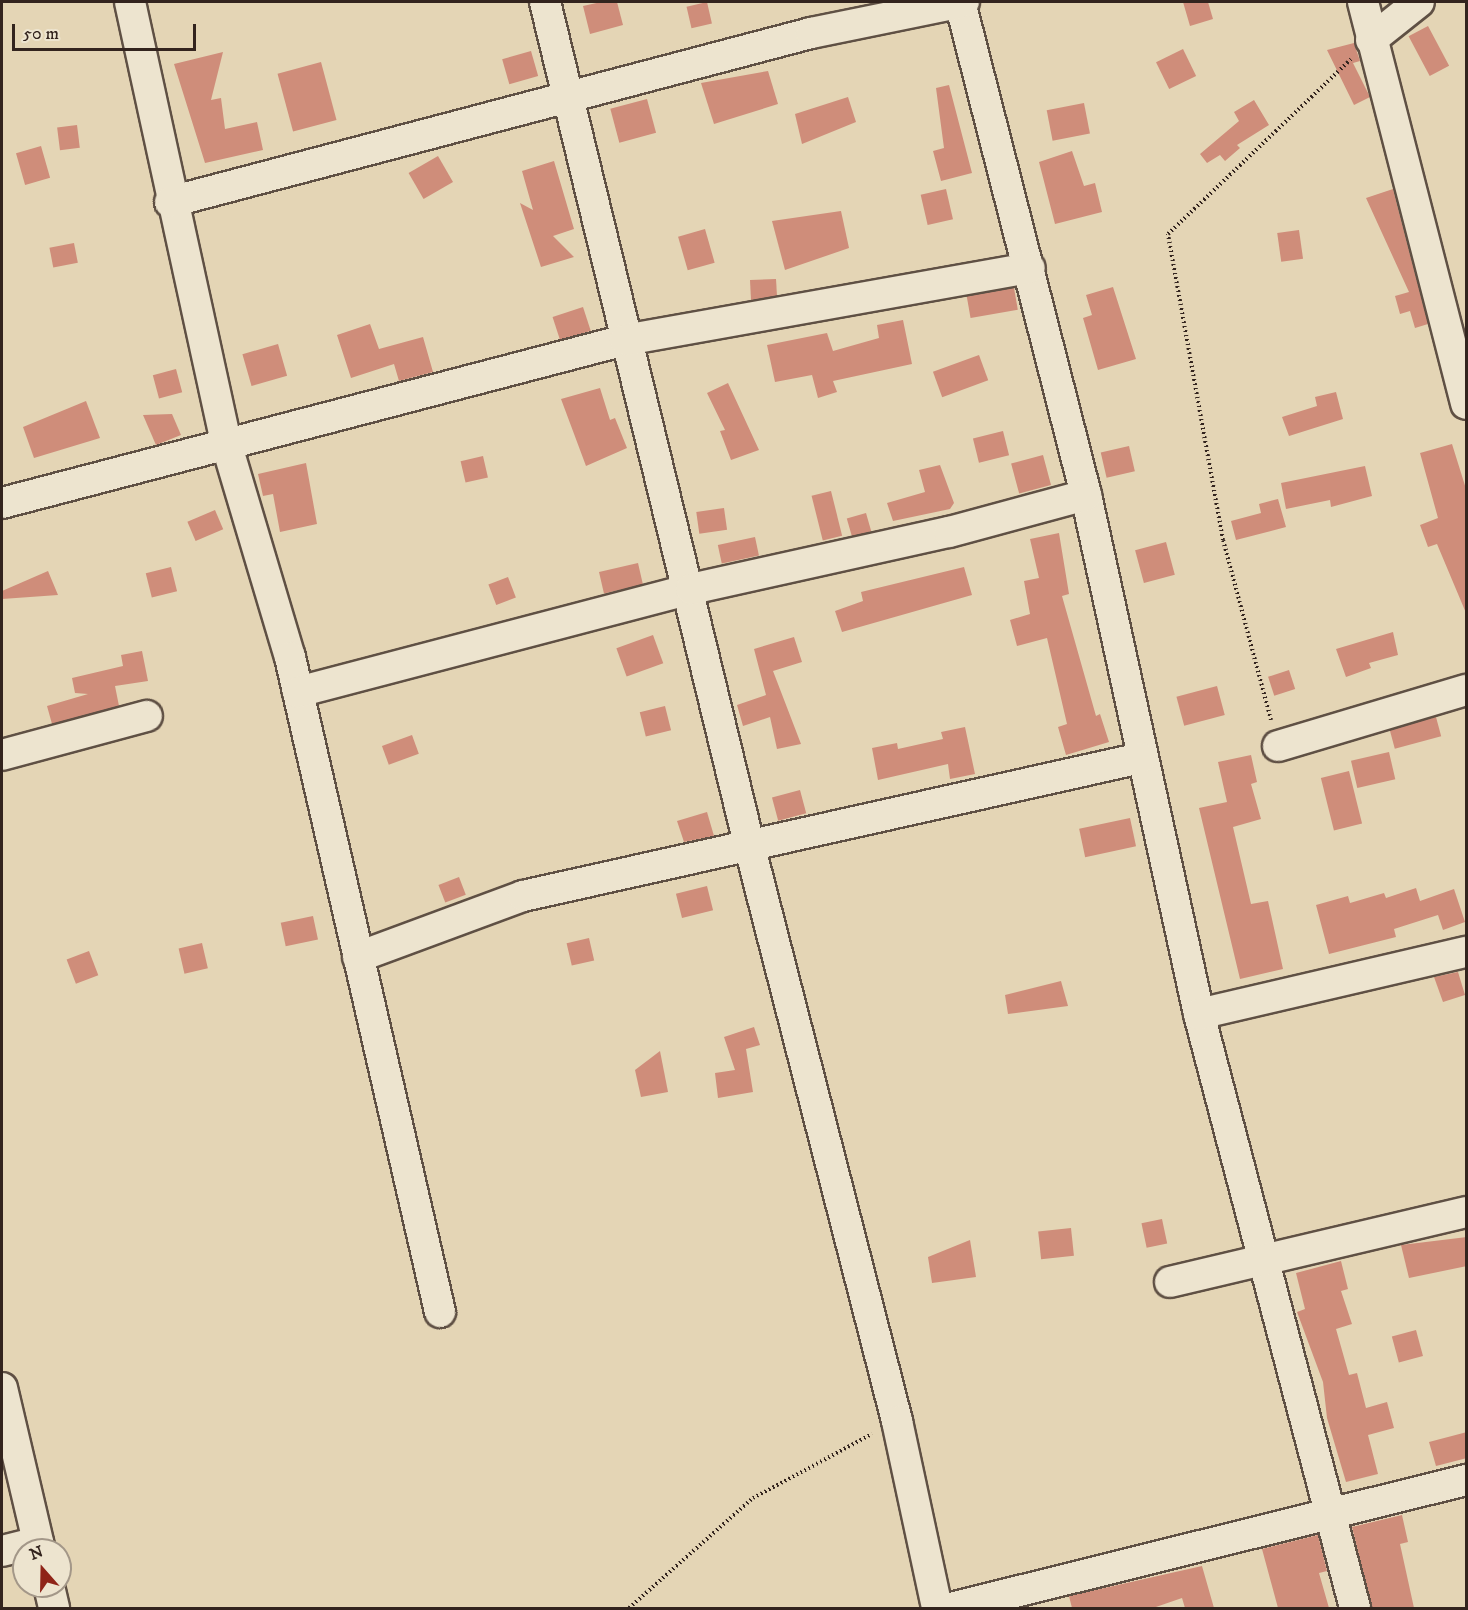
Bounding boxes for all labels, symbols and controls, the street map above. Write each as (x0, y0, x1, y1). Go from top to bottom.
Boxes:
scale bar (15, 12, 200, 50)
text: 50 m (23, 23, 59, 45)
north arrow (12, 1538, 72, 1598)
text: N (27, 1541, 46, 1565)

